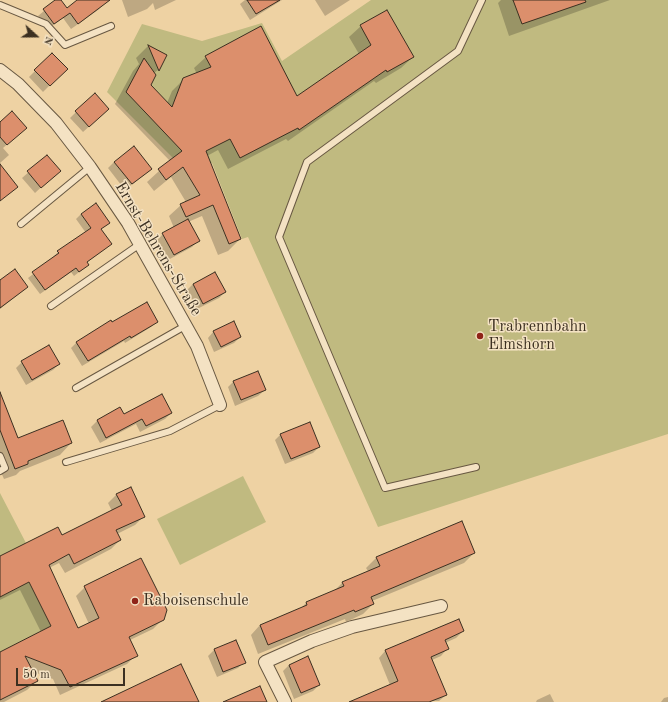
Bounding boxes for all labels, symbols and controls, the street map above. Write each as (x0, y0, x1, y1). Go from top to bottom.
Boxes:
north arrow (16, 16, 56, 56)
text: N (41, 35, 54, 46)
street label: Ernst-Behrens-Straße (110, 178, 206, 320)
place label: Trabrennbahn Elmshorn (488, 317, 587, 355)
marker: Trabrennbahn Elmshorn (475, 331, 485, 341)
place label: Raboisenschule (143, 591, 249, 611)
marker: Raboisenschule (130, 596, 140, 606)
scale bar (18, 660, 127, 686)
text: 50 m (23, 669, 50, 681)

